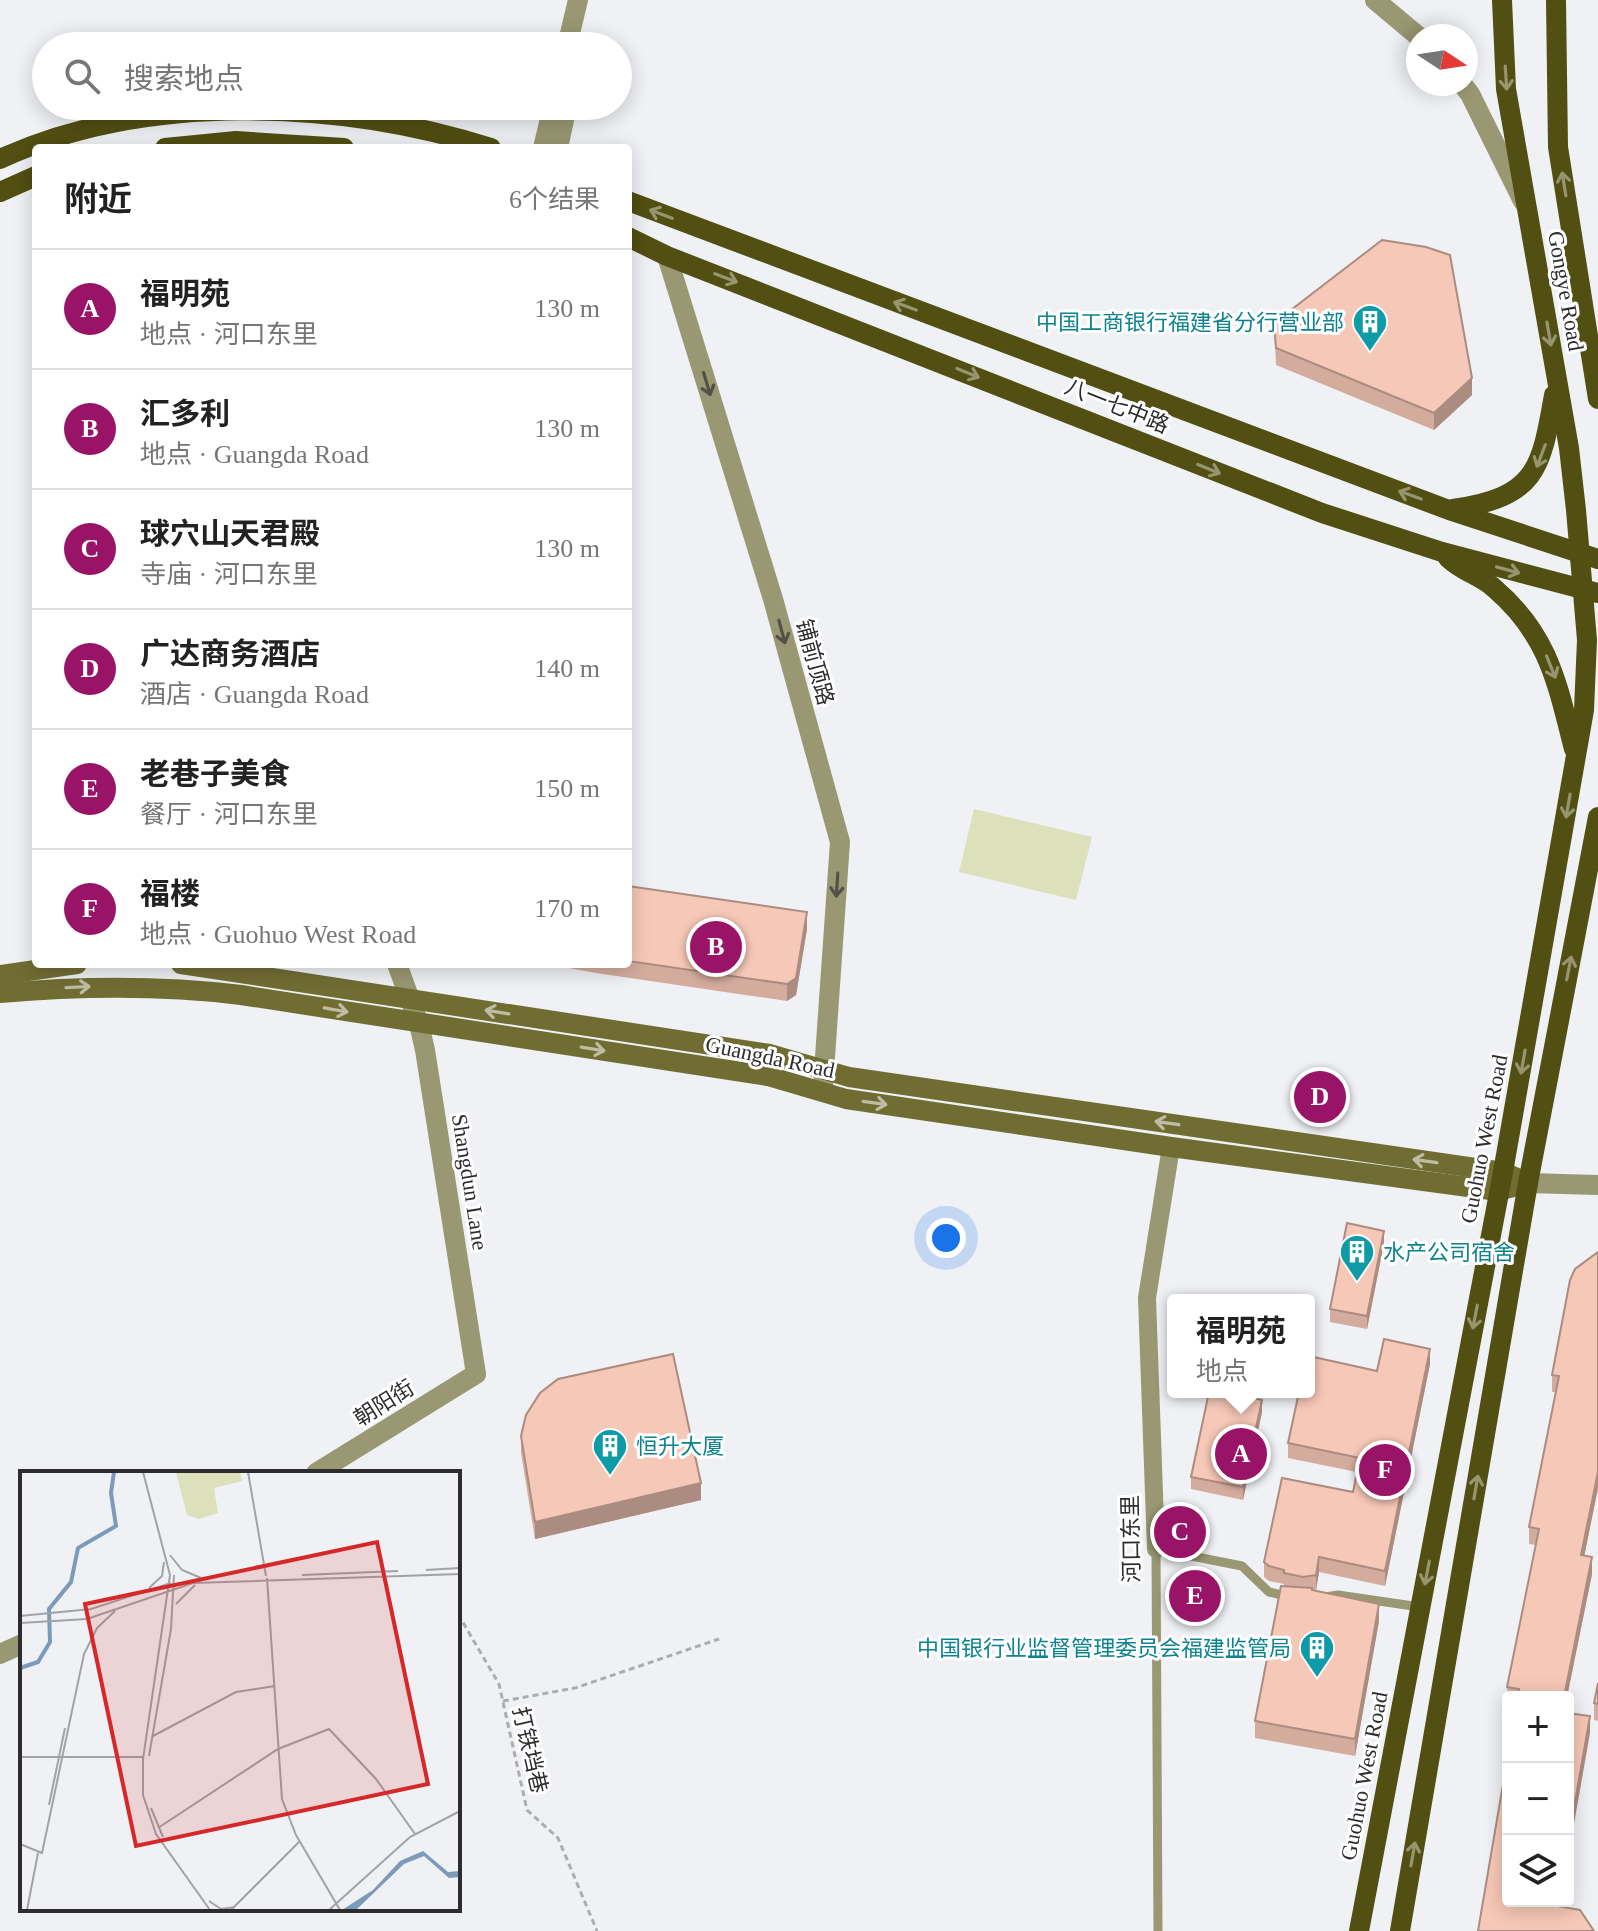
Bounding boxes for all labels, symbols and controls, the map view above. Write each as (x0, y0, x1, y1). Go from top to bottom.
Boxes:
north arrow (1406, 24, 1478, 96)
search box (32, 32, 632, 120)
icon: search (60, 54, 104, 98)
text: 搜索地点 (124, 62, 244, 95)
one-way arrow (1499, 64, 1514, 91)
one-way arrow (1556, 172, 1571, 197)
text: 附近 (64, 181, 132, 218)
text: 6个结果 (509, 185, 600, 214)
one-way arrow (649, 206, 674, 220)
street label: Gongye Road (1543, 229, 1589, 353)
one-way arrow (713, 272, 738, 286)
text: 福明苑 (140, 277, 230, 310)
text: A (81, 294, 99, 323)
text: 130 m (534, 294, 600, 323)
one-way arrow (893, 298, 917, 312)
building icon: 中国工商银行福建省分行营业部 (1351, 303, 1389, 353)
place label: 中国工商银行福建省分行营业部 (1036, 310, 1344, 335)
text: 地点 · 河口东里 (140, 320, 318, 349)
one-way arrow (1543, 321, 1558, 346)
one-way arrow (955, 367, 980, 381)
one-way arrow (700, 370, 715, 396)
street label: 八一七中路 (1061, 374, 1173, 438)
text: 汇多利 (140, 397, 230, 430)
text: B (81, 414, 99, 443)
text: 130 m (534, 414, 600, 443)
text: 地点 · Guangda Road (140, 440, 369, 469)
one-way arrow (1533, 443, 1547, 467)
one-way arrow (1196, 462, 1221, 477)
one-way arrow (1399, 487, 1423, 501)
text: 球穴山天君殿 (140, 517, 320, 550)
text: C (81, 534, 99, 563)
text: 130 m (534, 534, 600, 563)
text: 寺庙 · 河口东里 (140, 560, 318, 589)
one-way arrow (1495, 563, 1521, 578)
street label: 铺前顶路 (792, 616, 838, 708)
one-way arrow (776, 619, 791, 645)
text: 广达商务酒店 (140, 637, 320, 670)
text: D (81, 654, 99, 683)
text: 140 m (534, 654, 600, 683)
one-way arrow (1544, 654, 1559, 678)
text: 酒店 · Guangda Road (140, 680, 369, 709)
text: 老巷子美食 (140, 757, 290, 790)
text: E (81, 774, 99, 803)
text: 150 m (534, 774, 600, 803)
one-way arrow (1560, 793, 1575, 818)
text: 餐厅 · 河口东里 (140, 800, 318, 829)
one-way arrow (829, 871, 844, 898)
text: 福楼 (140, 877, 200, 910)
text: F (82, 894, 98, 923)
text: 170 m (534, 894, 600, 923)
pin: B (690, 917, 742, 977)
text: 地点 · Guohuo West Road (140, 920, 416, 949)
one-way arrow (1562, 956, 1577, 982)
one-way arrow (64, 979, 91, 994)
one-way arrow (323, 1003, 348, 1018)
one-way arrow (485, 1004, 511, 1019)
street label: Guangda Road (703, 1031, 837, 1083)
one-way arrow (580, 1042, 605, 1057)
one-way arrow (1514, 1049, 1529, 1074)
street label: Guohuo West Road (1455, 1053, 1513, 1225)
pin: D (1294, 1067, 1346, 1127)
one-way arrow (862, 1096, 887, 1111)
street label: Shangdun Lane (447, 1112, 493, 1252)
one-way arrow (1155, 1115, 1181, 1130)
one-way arrow (1413, 1153, 1438, 1168)
your location (926, 1218, 966, 1258)
building icon: 水产公司宿舍 (1338, 1233, 1376, 1283)
place label: 水产公司宿舍 (1383, 1240, 1515, 1265)
popup (1167, 1294, 1315, 1398)
one-way arrow (1467, 1304, 1482, 1330)
text: 福明苑 (1196, 1314, 1286, 1347)
text: 地点 (1196, 1357, 1248, 1386)
street label: 朝阳街 (349, 1375, 419, 1431)
pin: A (1215, 1424, 1267, 1484)
building icon: 恒升大厦 (591, 1427, 629, 1477)
place label: 恒升大厦 (636, 1434, 724, 1459)
pin: F (1359, 1440, 1411, 1500)
inset map (20, 1471, 460, 1911)
one-way arrow (1469, 1475, 1484, 1501)
street label: 河口东里 (1118, 1495, 1144, 1583)
pin: C (1154, 1502, 1206, 1562)
one-way arrow (1418, 1560, 1433, 1585)
pin: E (1169, 1566, 1221, 1626)
building icon: 中国银行业监督管理委员会福建监管局 (1298, 1629, 1336, 1679)
place label: 中国银行业监督管理委员会福建监管局 (917, 1636, 1291, 1661)
street label: Guohuo West Road (1335, 1690, 1393, 1862)
map controls (1502, 1691, 1574, 1907)
button: + (1502, 1691, 1574, 1763)
street label: 打铁垱巷 (508, 1704, 552, 1796)
button: − (1502, 1763, 1574, 1835)
button: layers (1502, 1835, 1574, 1907)
one-way arrow (1407, 1842, 1422, 1867)

